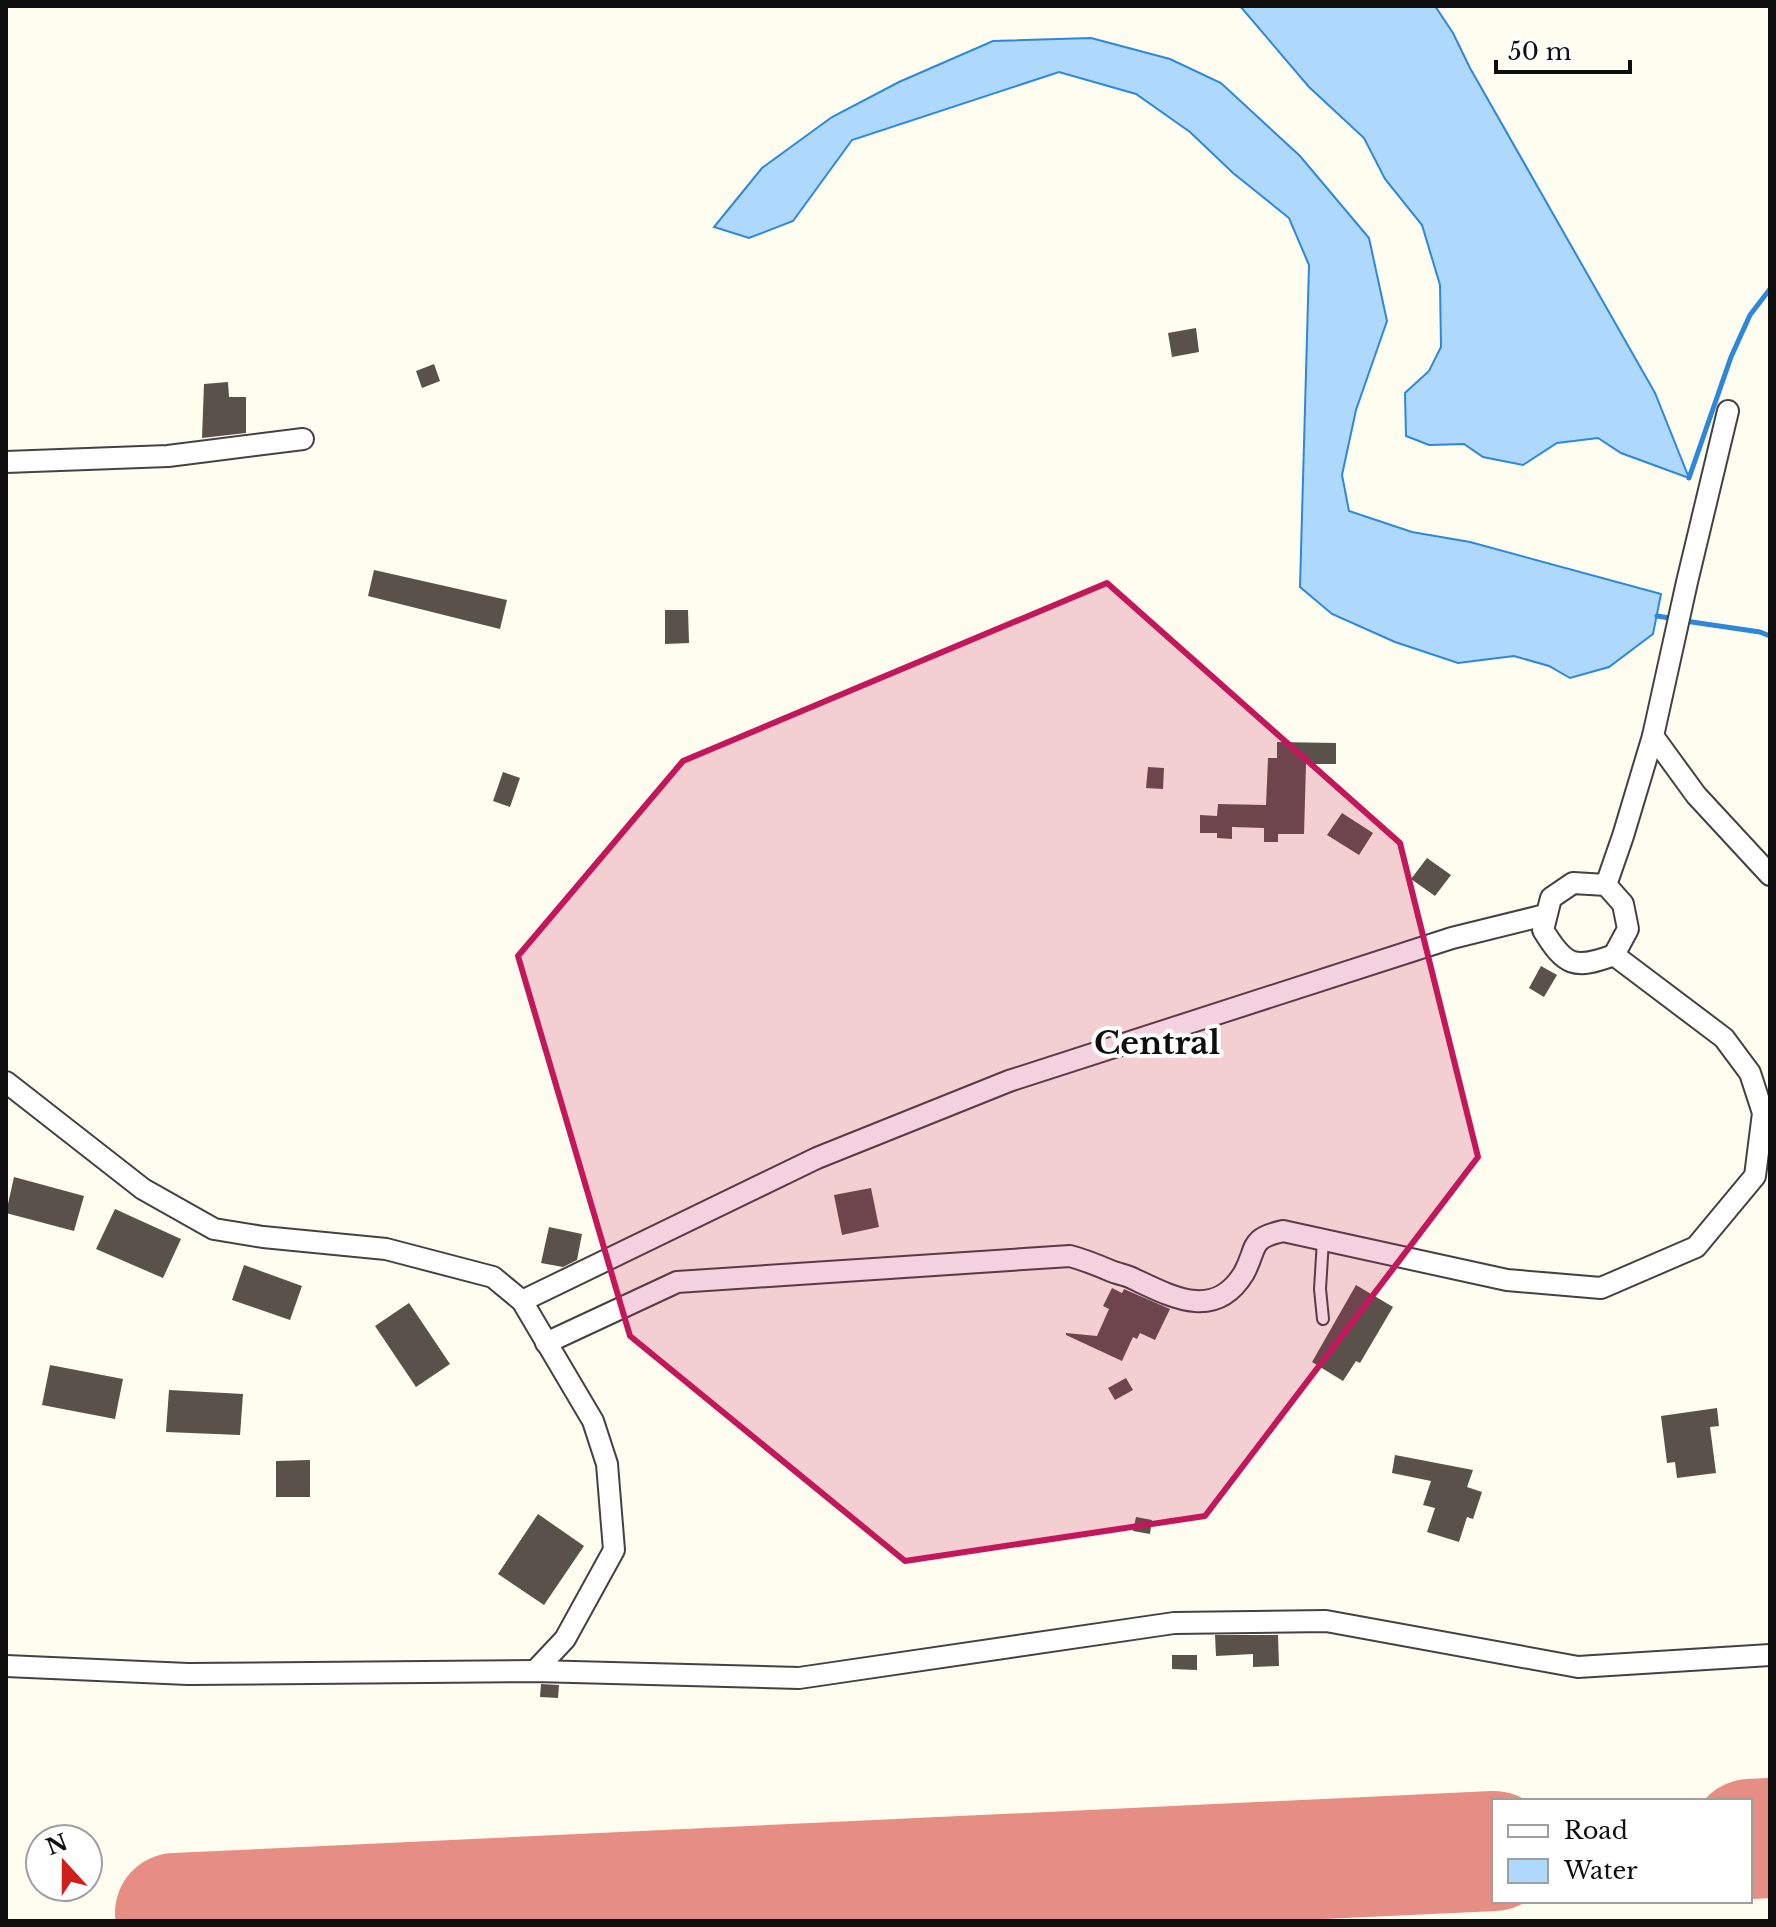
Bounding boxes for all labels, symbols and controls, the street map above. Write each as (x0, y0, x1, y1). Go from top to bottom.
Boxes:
scale bar (1496, 24, 1630, 74)
text: 50 m (1508, 37, 1572, 66)
district label: Central (1094, 1023, 1220, 1063)
legend (1492, 1799, 1752, 1903)
text: Road (1564, 1816, 1628, 1845)
north arrow (24, 1823, 104, 1903)
text: N (43, 1828, 72, 1861)
text: Water (1563, 1856, 1638, 1885)

